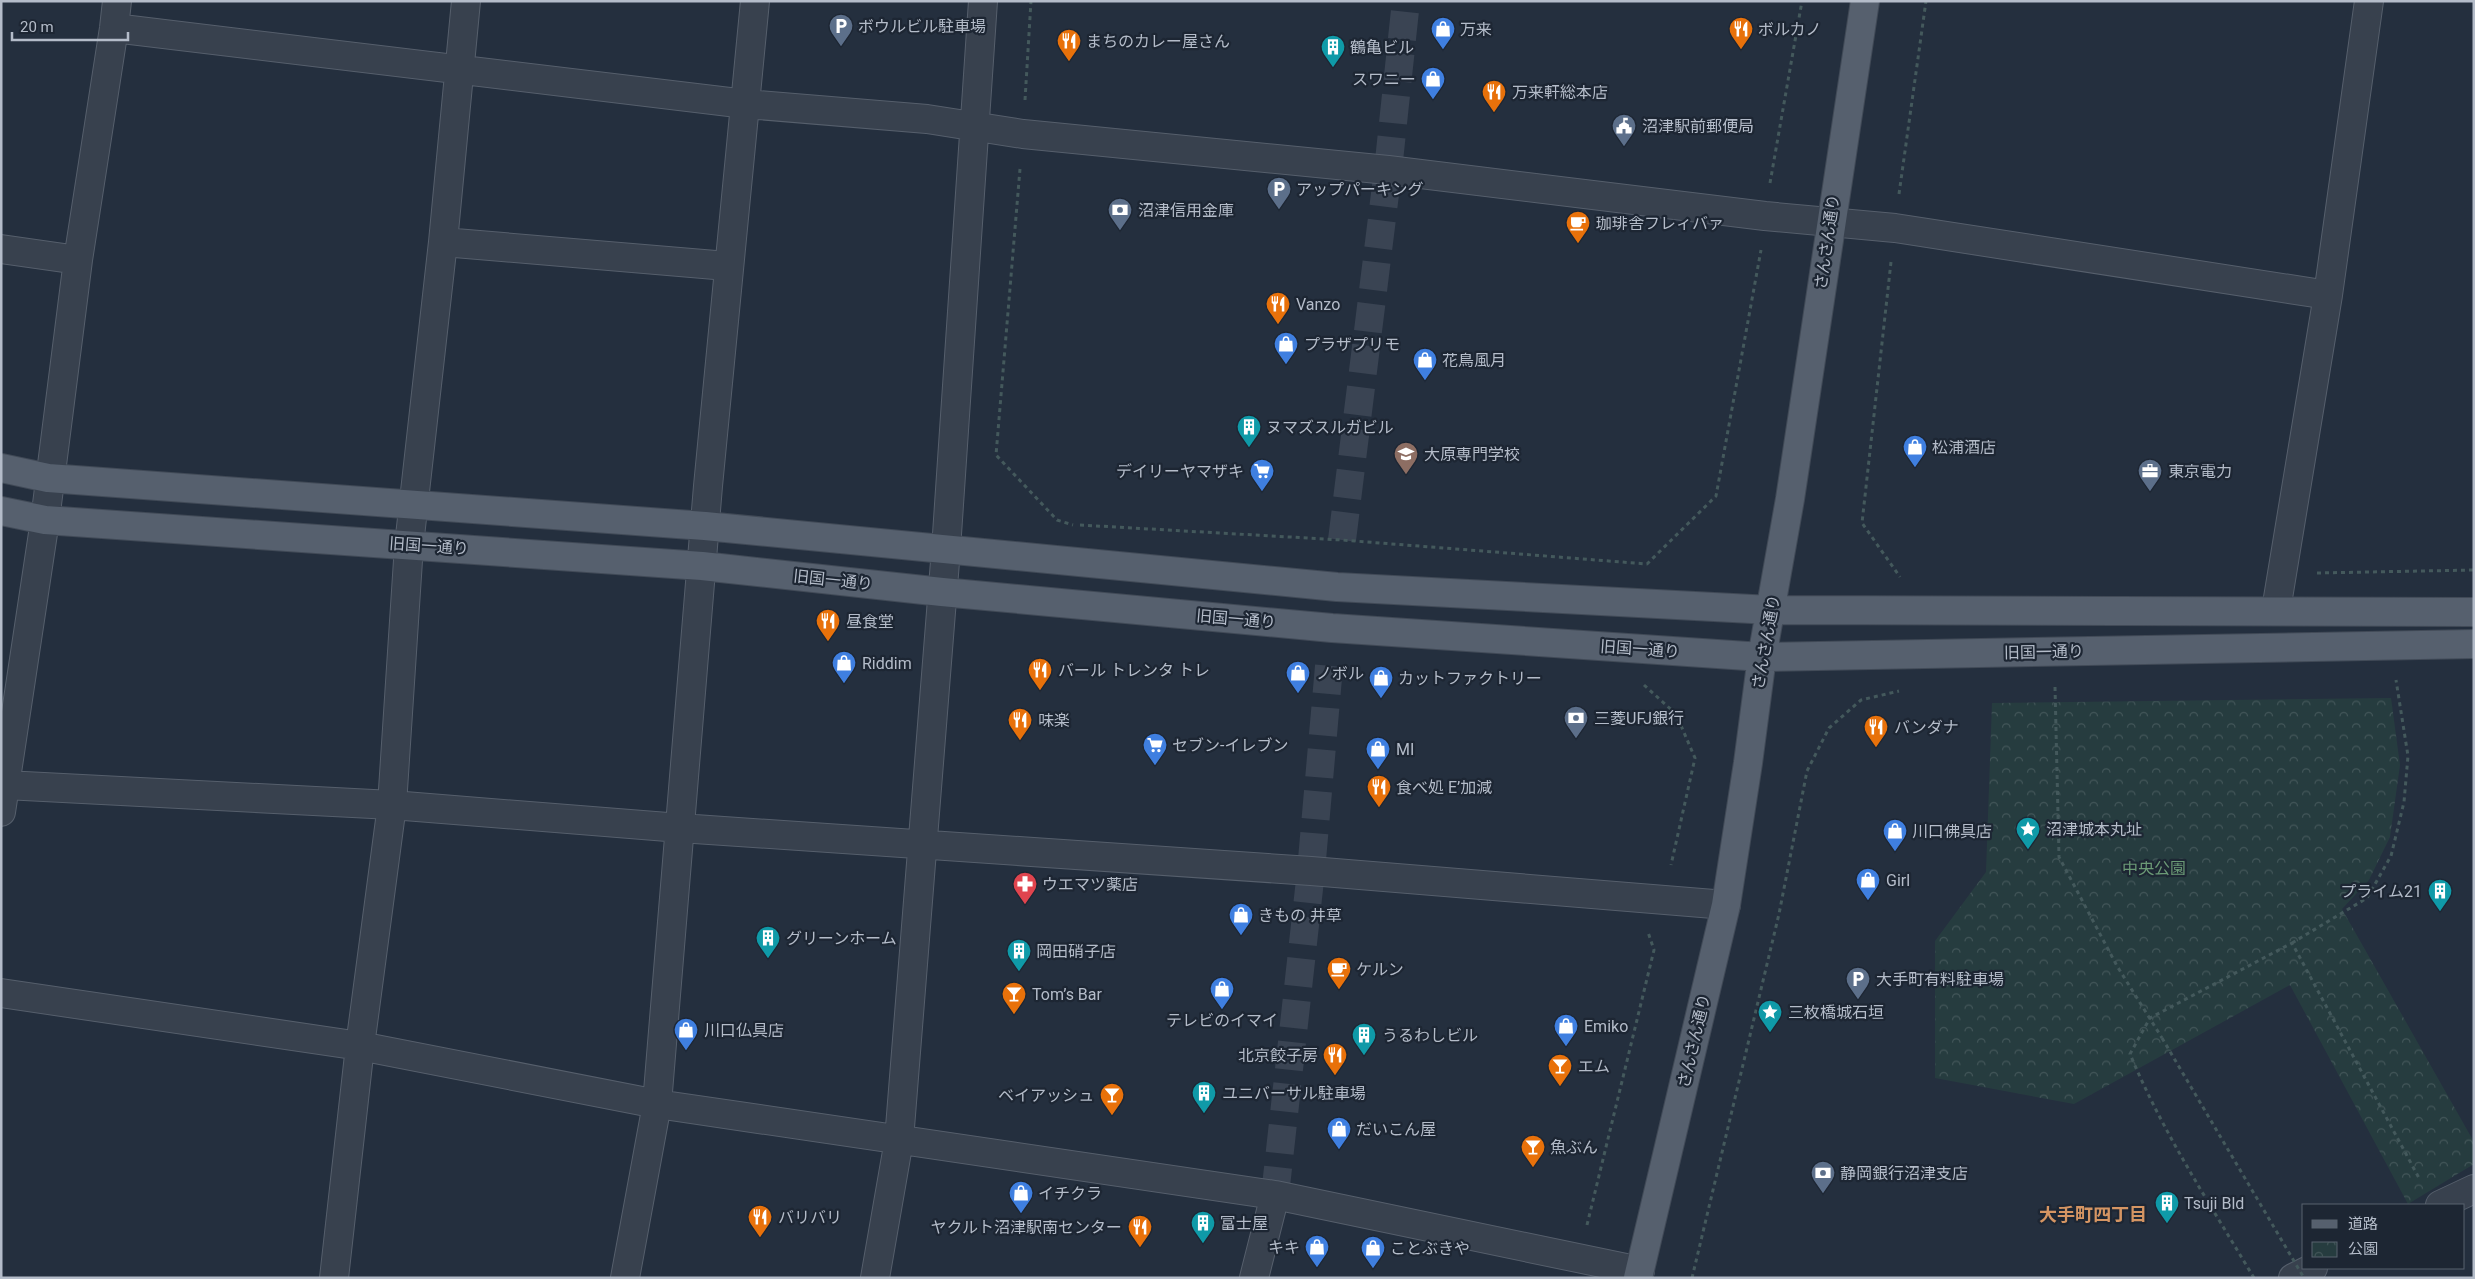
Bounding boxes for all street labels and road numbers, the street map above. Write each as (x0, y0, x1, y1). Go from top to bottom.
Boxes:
street label: さんさん通り (1811, 193, 1843, 291)
street label: 旧国一通り (388, 534, 470, 558)
street label: 旧国一通り (792, 566, 874, 594)
street label: さんさん通り (1748, 593, 1784, 691)
street label: 旧国一通り (1195, 606, 1277, 632)
street label: 旧国一通り (1599, 637, 1681, 661)
street label: 旧国一通り (2004, 642, 2084, 662)
street label: さんさん通り (1674, 992, 1714, 1090)

